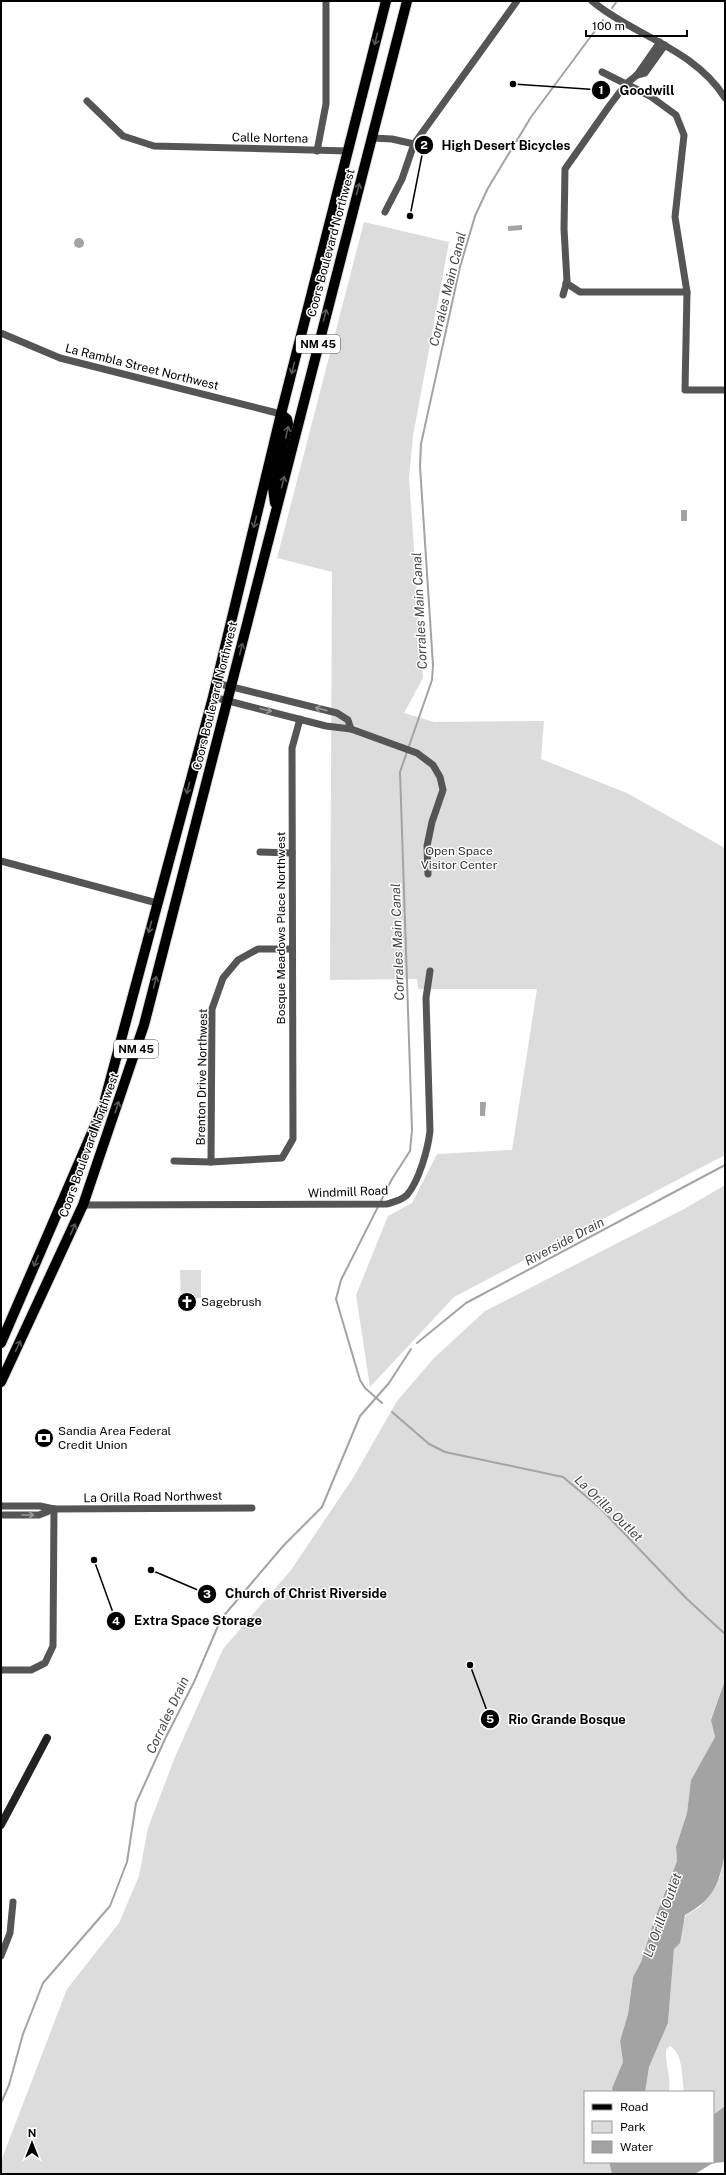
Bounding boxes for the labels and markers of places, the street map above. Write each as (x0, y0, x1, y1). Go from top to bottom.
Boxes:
callout: Goodwill (591, 78, 682, 103)
callout: High Desert Bicycles (414, 133, 579, 158)
church icon: Sagebrush (176, 1291, 198, 1313)
place label: Sagebrush (201, 1295, 262, 1309)
place label: Sandia Area Federal Credit Union (58, 1424, 172, 1452)
bank icon: Sandia Area Federal Credit Union (33, 1427, 55, 1449)
callout: Church of Christ Riverside (197, 1581, 395, 1606)
callout: Extra Space Storage (106, 1608, 270, 1633)
callout: Rio Grande Bosque (480, 1707, 634, 1732)

